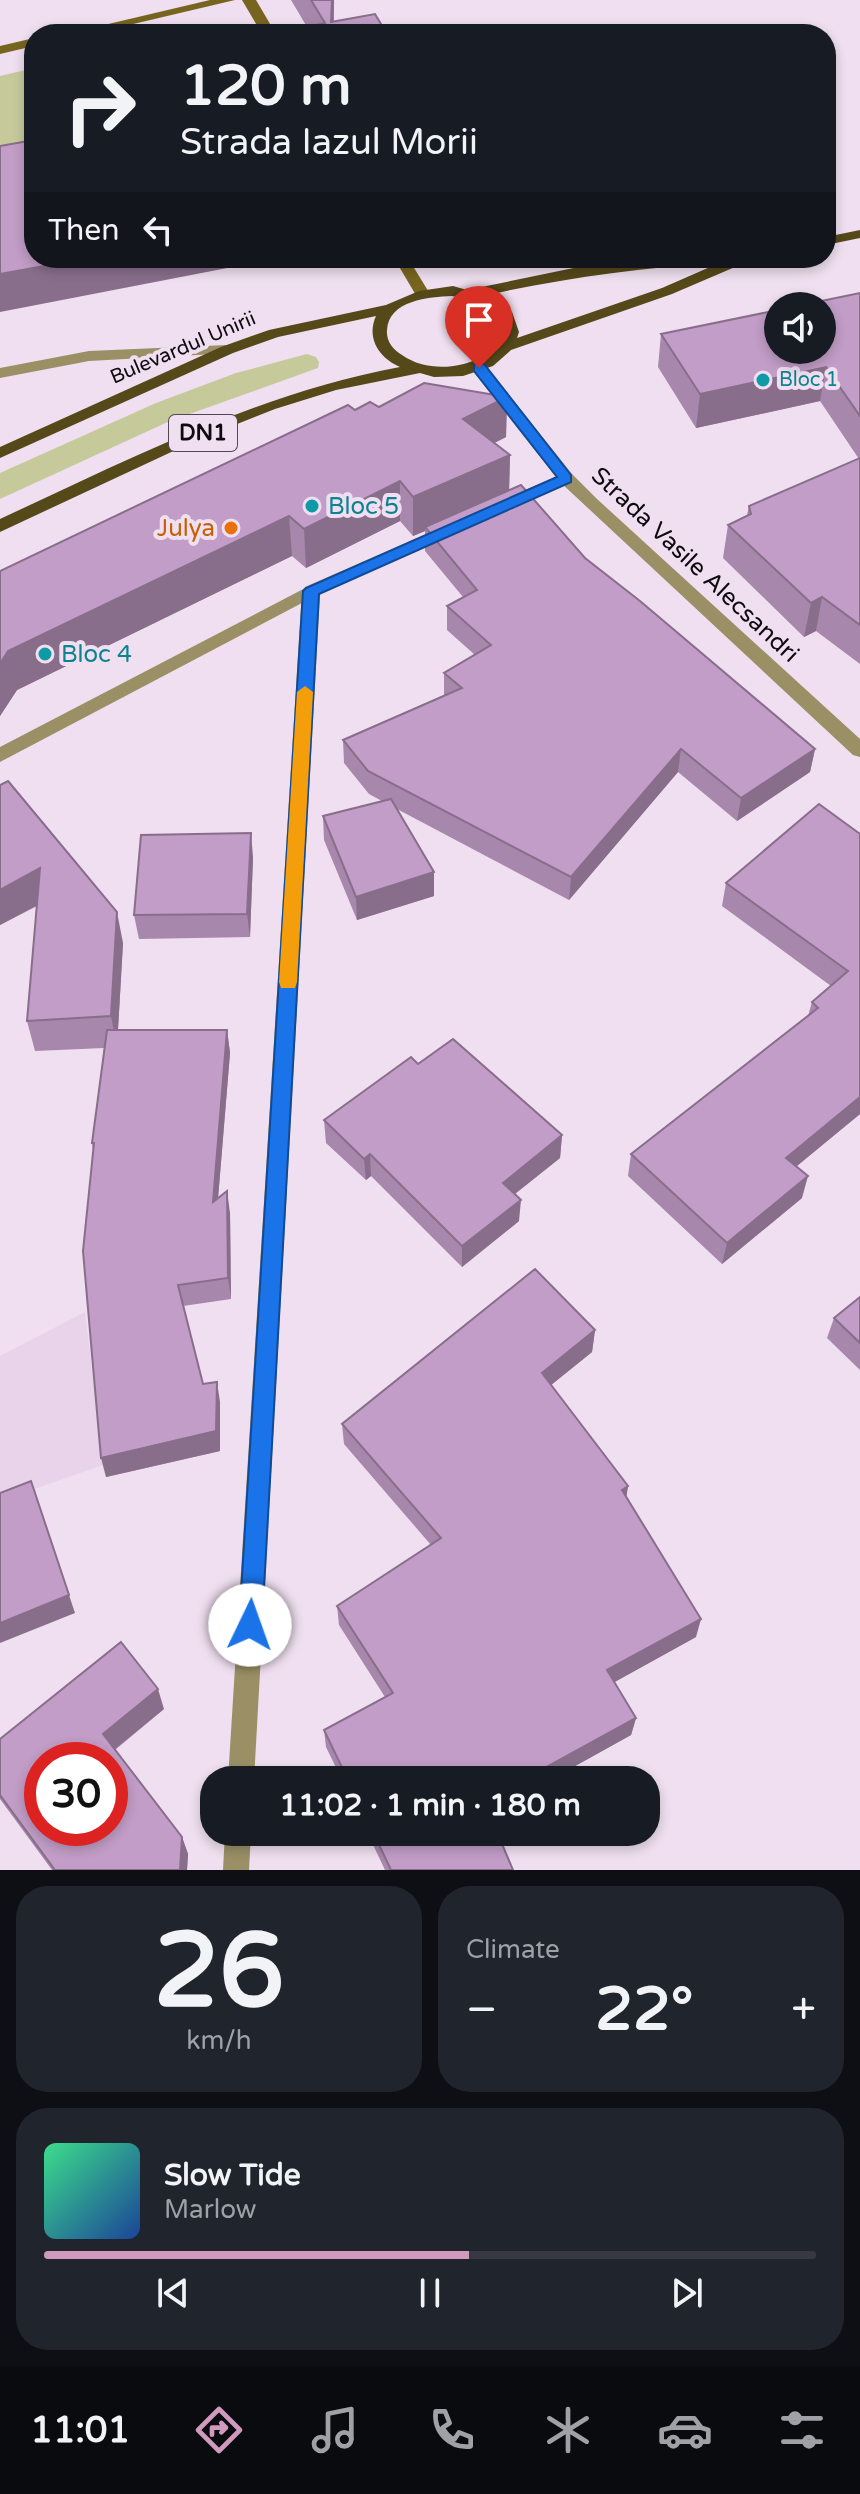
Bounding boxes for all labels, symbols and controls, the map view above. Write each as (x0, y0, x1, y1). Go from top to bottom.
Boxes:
text: 120 m (180, 53, 351, 120)
icon: right (48, 56, 152, 160)
text: Strada Iazul Morii (180, 121, 478, 164)
icon: left (136, 208, 180, 252)
text: Then (48, 212, 120, 249)
pin (445, 286, 513, 368)
map controls (764, 292, 836, 364)
button: sound (764, 292, 836, 364)
icon: arrive (457, 298, 501, 342)
street label: Bulevardul Unirii (107, 307, 259, 389)
place label: Bloc 1 (779, 368, 838, 392)
marker: Bloc 1 (754, 371, 772, 389)
road number: DN1 (169, 415, 237, 451)
street label: Strada Vasile Alecsandri (585, 461, 805, 669)
place label: Bloc 5 (328, 492, 399, 521)
marker: Bloc 5 (303, 497, 321, 515)
place label: Julya (157, 514, 215, 543)
marker: Julya (222, 519, 240, 537)
place label: Bloc 4 (61, 640, 132, 669)
marker: Bloc 4 (36, 645, 54, 663)
position arrow (208, 1583, 292, 1667)
speed limit sign: 30 (24, 1742, 128, 1846)
text: 11:02 · 1 min · 180 m (279, 1787, 581, 1824)
text: 26 (154, 1910, 284, 2035)
text: Climate (466, 1934, 560, 1965)
text: 22° (595, 1974, 693, 2046)
text: − (466, 1984, 497, 2037)
text: + (791, 1984, 816, 2037)
text: km/h (186, 2025, 252, 2056)
text: Slow Tide (164, 2157, 301, 2194)
text: Marlow (164, 2194, 256, 2225)
icon: previous (151, 2271, 195, 2315)
icon: pause (408, 2271, 452, 2315)
icon: next (665, 2271, 709, 2315)
icon: directions (191, 2402, 247, 2458)
icon: music (307, 2402, 363, 2458)
icon: phone (424, 2402, 480, 2458)
icon: climate (540, 2402, 596, 2458)
icon: car (657, 2402, 713, 2458)
icon: filters (774, 2402, 830, 2458)
text: 11:01 (30, 2409, 130, 2452)

